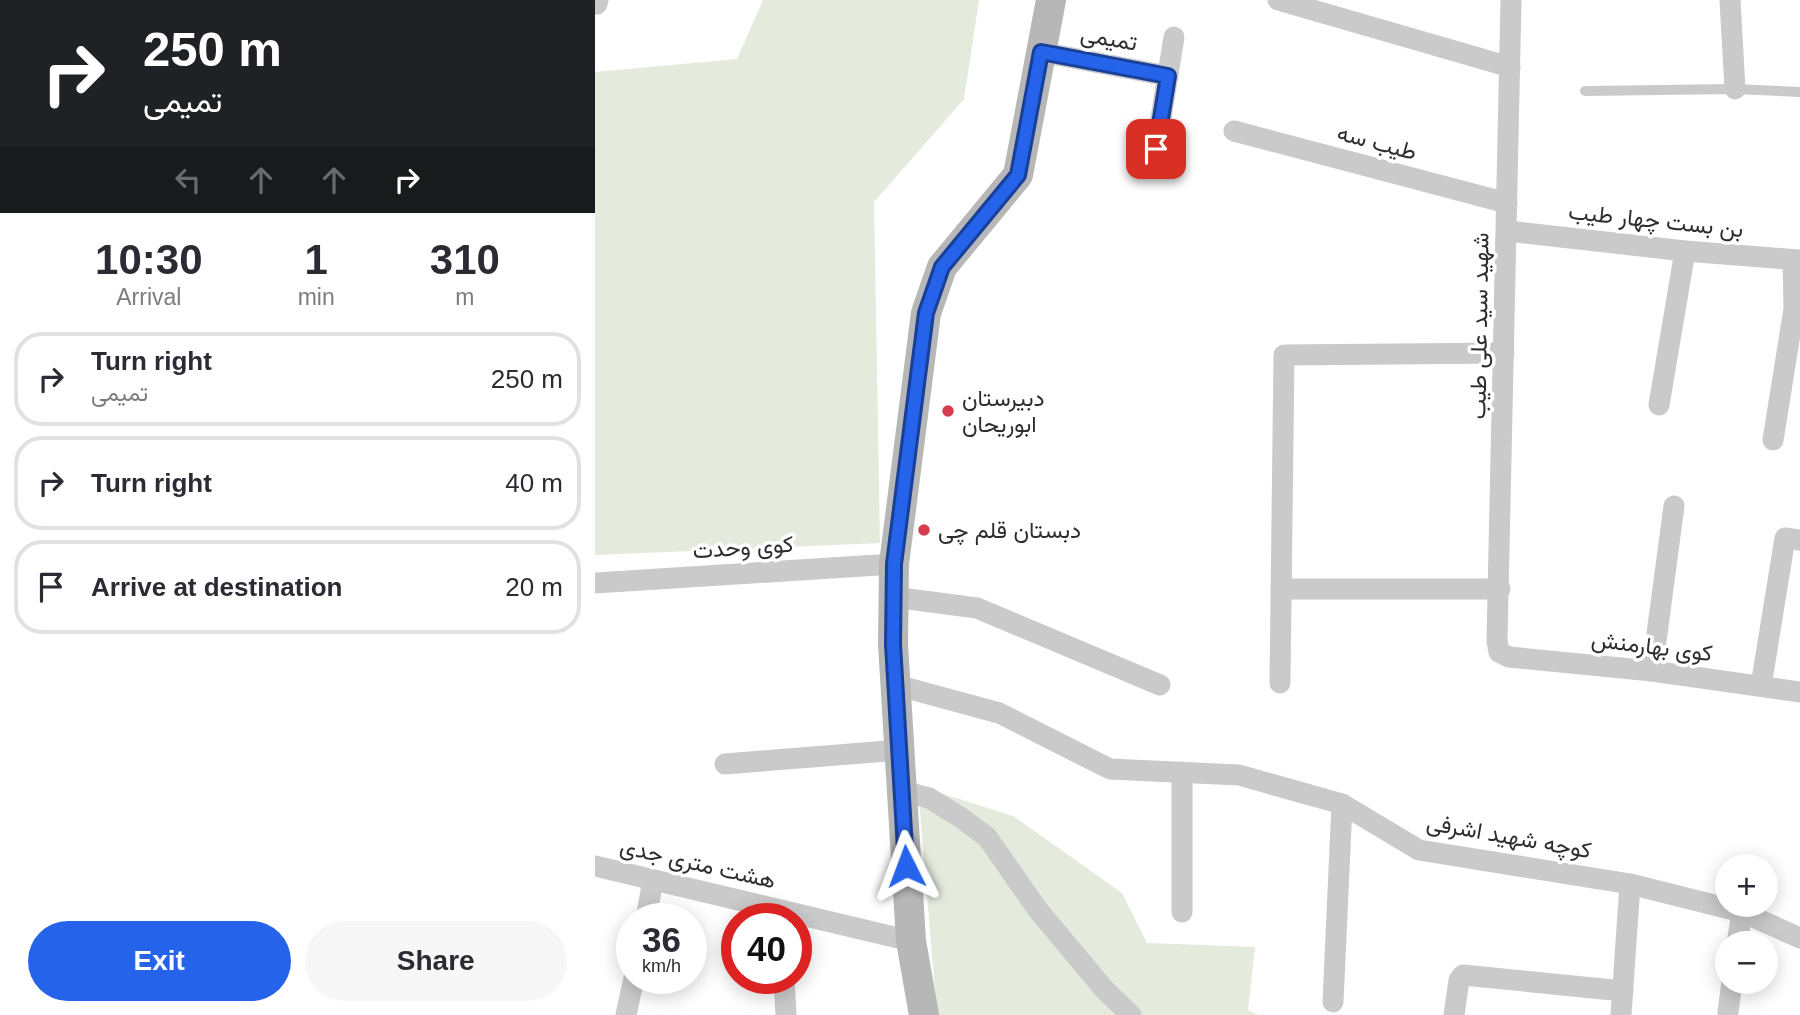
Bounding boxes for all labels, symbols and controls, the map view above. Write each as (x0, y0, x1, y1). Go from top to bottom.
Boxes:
street label: تمیمی (1078, 20, 1139, 57)
text: 250 m (143, 22, 282, 76)
icon: right (28, 28, 119, 119)
text: تمیمی (143, 83, 222, 119)
pin (1126, 119, 1186, 179)
street label: طیب سه (1334, 119, 1420, 165)
icon: arrive (1137, 130, 1175, 168)
icon: left (169, 161, 207, 199)
icon: ahead (242, 161, 280, 199)
icon: ahead (315, 161, 353, 199)
icon: right (388, 161, 426, 199)
street label: بن بست چهار طیب (1567, 198, 1745, 245)
street label: شهید سید علی طیب (1464, 232, 1496, 420)
text: 10:30 (95, 236, 203, 283)
text: 1 (304, 236, 328, 283)
text: 310 (430, 236, 500, 283)
text: Arrival (116, 284, 181, 310)
text: min (298, 284, 335, 310)
text: m (455, 284, 474, 310)
text: Turn right (91, 346, 212, 376)
icon: right (32, 360, 70, 398)
text: 250 m (491, 364, 563, 394)
text: تمیمی (91, 380, 148, 406)
place label: دبیرستان ابوریحان (962, 385, 1045, 439)
marker: دبیرستان ابوریحان (940, 403, 956, 419)
icon: right (32, 464, 70, 502)
text: Turn right (91, 468, 212, 498)
text: 40 m (505, 468, 563, 498)
place label: دبستان قلم چی (938, 517, 1081, 546)
marker: دبستان قلم چی (916, 522, 932, 538)
street label: کوی وحدت (692, 531, 794, 565)
icon: arrive (32, 568, 70, 606)
text: Arrive at destination (91, 572, 342, 602)
text: 20 m (505, 572, 563, 602)
street label: کوی بهارمنش (1590, 626, 1714, 668)
street label: کوچه شهید اشرفی (1424, 809, 1593, 866)
position arrow (869, 829, 943, 903)
street label: هشت متری جدی (617, 832, 778, 896)
map controls (1715, 854, 1778, 994)
button: + (1715, 854, 1778, 917)
speed limit sign: 40 (721, 903, 812, 994)
text: 36 (642, 920, 681, 959)
button: Exit (28, 921, 291, 1001)
button: Share (305, 921, 567, 1001)
button: − (1715, 931, 1778, 994)
text: km/h (642, 956, 681, 976)

